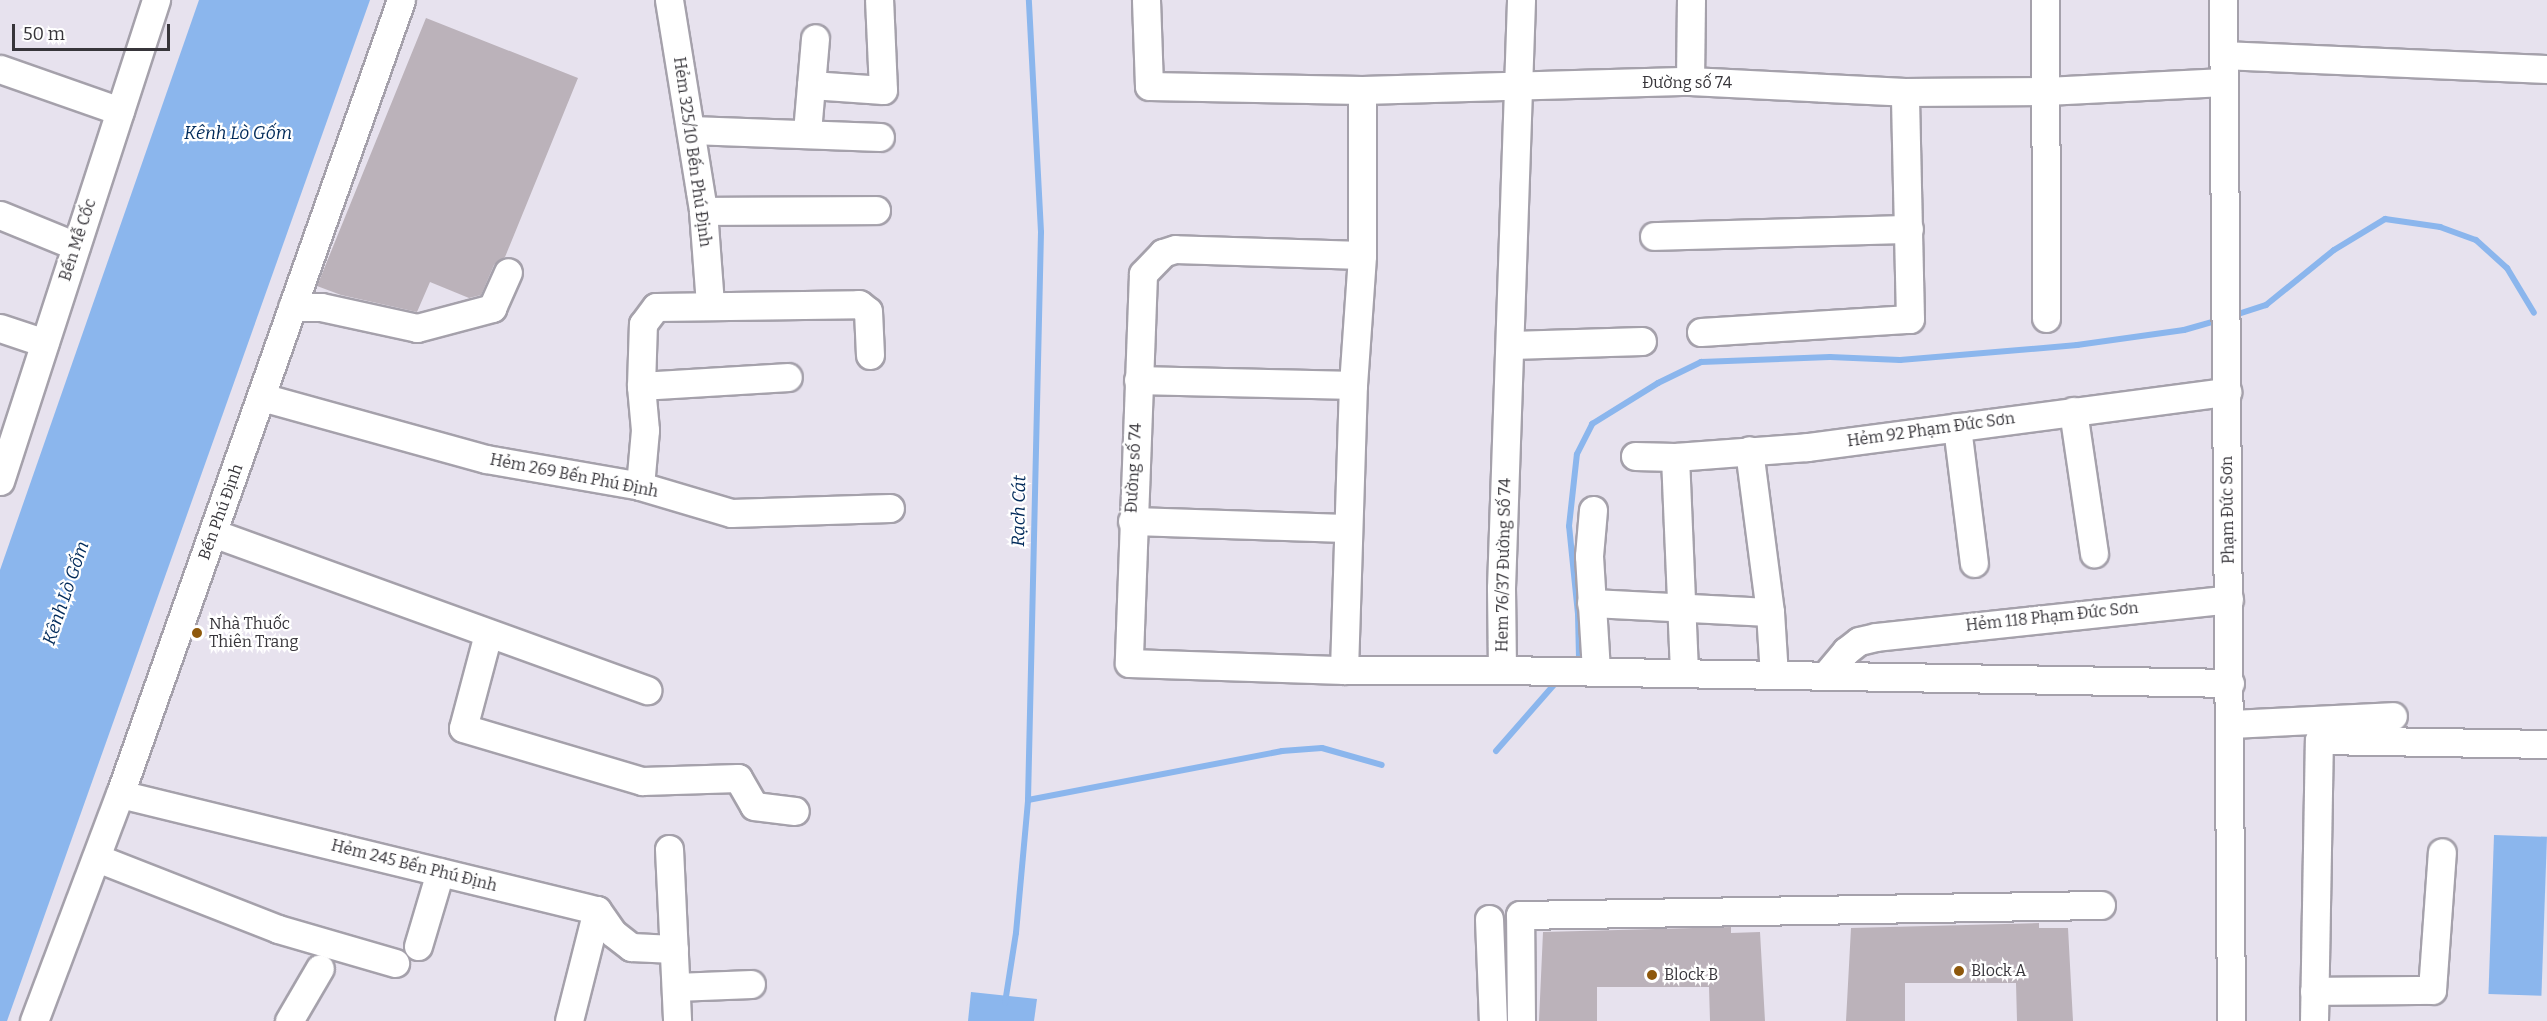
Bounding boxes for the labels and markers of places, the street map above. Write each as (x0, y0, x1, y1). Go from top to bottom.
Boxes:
place label: Nhà Thuốc Thiên Trang (209, 614, 298, 652)
marker: Nhà Thuốc Thiên Trang (190, 626, 204, 640)
place label: Block A (1971, 961, 2026, 981)
marker: Block A (1952, 964, 1966, 978)
place label: Block B (1664, 965, 1718, 985)
marker: Block B (1645, 968, 1659, 982)

